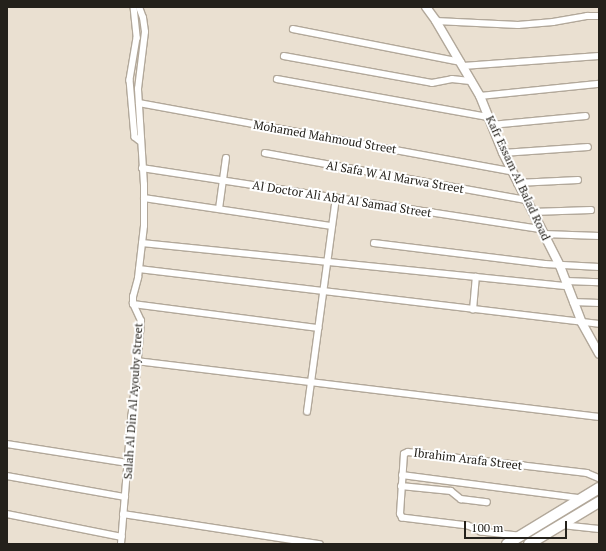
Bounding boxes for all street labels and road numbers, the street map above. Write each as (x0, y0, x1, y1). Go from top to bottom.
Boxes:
street label: Kafr Essam Al Balad Road (483, 113, 553, 243)
street label: Mohamed Mahmoud Street (252, 117, 398, 157)
street label: Al Safa W Al Marwa Street (325, 158, 465, 196)
street label: Al Doctor Ali Abd Al Samad Street (251, 178, 433, 220)
street label: Salah Al Din Al Ayouby Street (120, 322, 146, 480)
street label: Ibrahim Arafa Street (413, 445, 523, 473)

